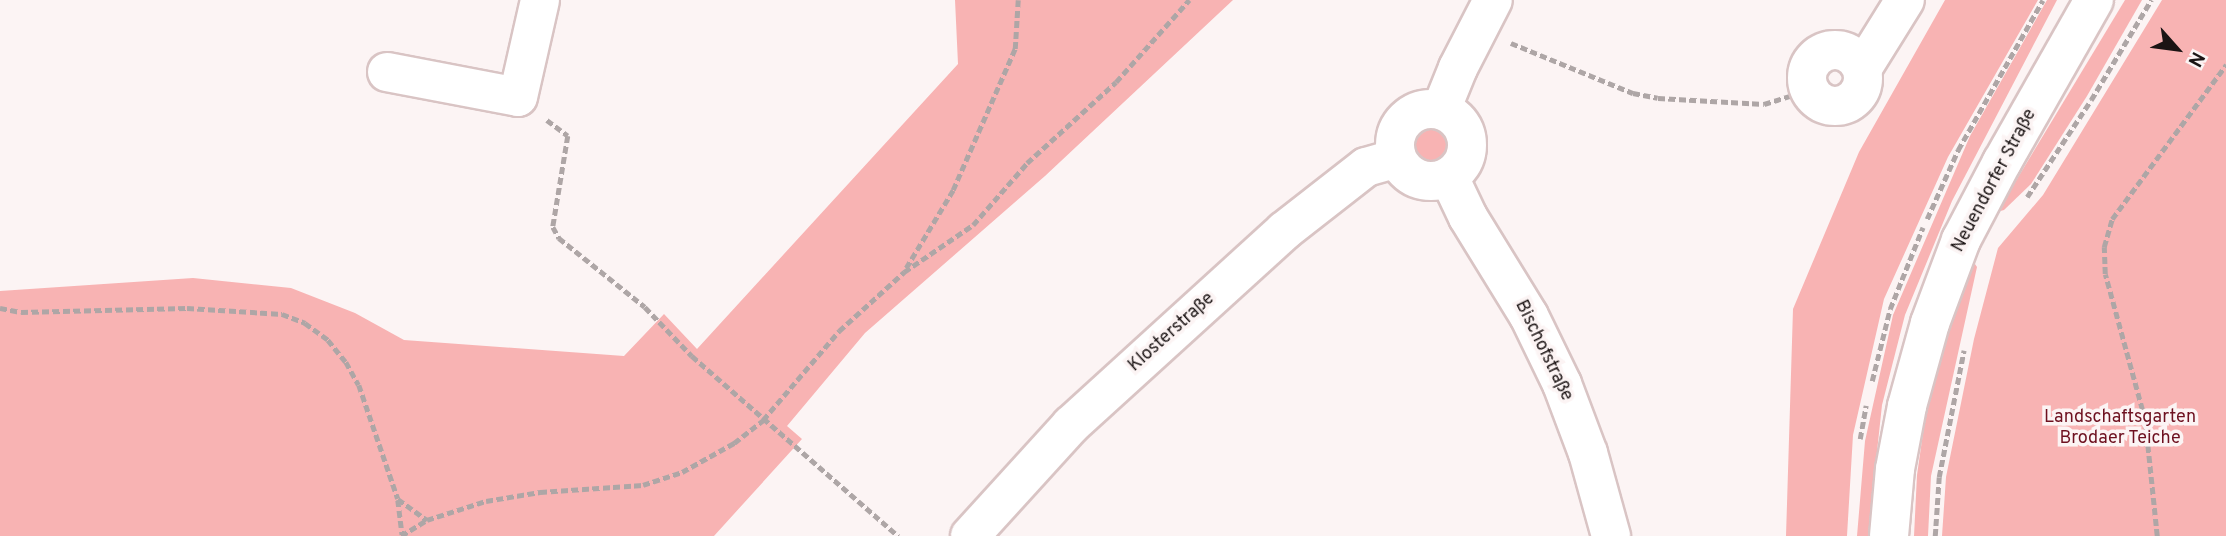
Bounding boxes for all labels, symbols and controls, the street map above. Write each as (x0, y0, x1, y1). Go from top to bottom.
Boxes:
north arrow (2142, 14, 2212, 84)
text: N (2182, 47, 2209, 71)
street label: Neuendorfer Straße (1948, 106, 2042, 256)
street label: Klosterstraße (1125, 289, 1219, 377)
street label: Bischofstraße (1509, 297, 1577, 405)
park label: Landschaftsgarten Brodaer Teiche (2044, 408, 2196, 450)

